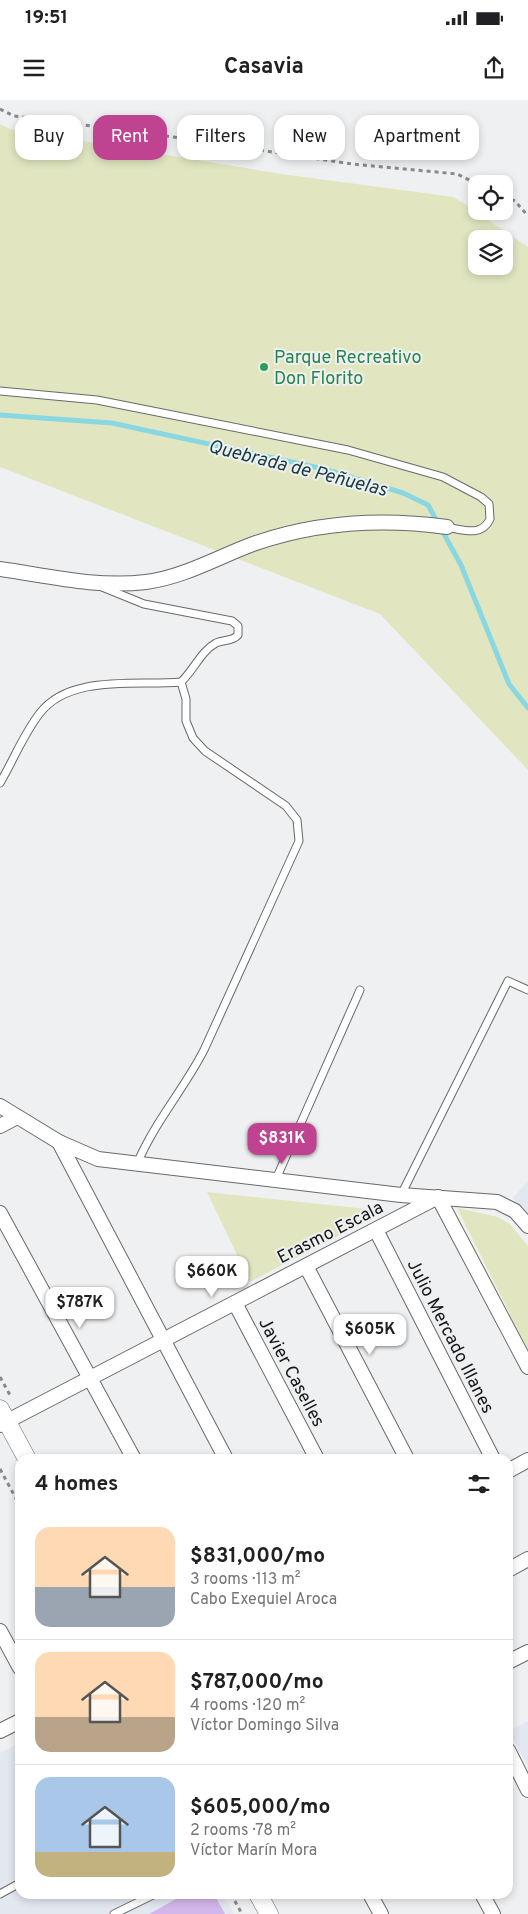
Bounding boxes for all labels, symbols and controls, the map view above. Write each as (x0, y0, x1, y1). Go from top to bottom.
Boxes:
text: 19:51 (25, 6, 68, 30)
icon: menu (20, 54, 48, 82)
text: Casavia (224, 54, 304, 81)
icon: share (480, 54, 508, 82)
chip: Buy (15, 115, 83, 160)
chip: Rent (93, 115, 167, 160)
chip: Filters (177, 115, 264, 160)
chip: New (274, 115, 345, 160)
chip: Apartment (355, 115, 479, 160)
map controls (468, 175, 513, 275)
button: locate (468, 175, 513, 220)
button: layers (468, 230, 513, 275)
place label: Parque Recreativo Don Florito (274, 347, 421, 391)
marker: Parque Recreativo Don Florito (258, 361, 270, 373)
water label: Quebrada de Peñuelas (206, 435, 390, 503)
pin: $831K (247, 1122, 317, 1165)
text: $831K (259, 1129, 305, 1149)
street label: Erasmo Escala (274, 1197, 388, 1270)
pin: $660K (177, 1256, 247, 1298)
street label: Julio Mercado Illanes (401, 1256, 498, 1418)
text: $660K (186, 1262, 238, 1282)
pin: $787K (45, 1286, 115, 1329)
text: $787K (56, 1293, 104, 1313)
street label: Javier Caselles (252, 1314, 329, 1431)
pin: $605K (335, 1314, 405, 1356)
text: $605K (344, 1320, 396, 1340)
icon: filters (465, 1470, 493, 1498)
text: 4 homes (35, 1471, 118, 1498)
text: $831,000/mo (190, 1543, 325, 1570)
icon: home (75, 1547, 135, 1607)
text: 3 rooms · 113 m² (190, 1570, 301, 1590)
text: Cabo Exequiel Aroca (190, 1590, 337, 1610)
text: $787,000/mo (190, 1669, 324, 1696)
icon: home (75, 1672, 135, 1732)
text: 4 rooms · 120 m² (190, 1696, 305, 1716)
text: Víctor Domingo Silva (190, 1716, 339, 1736)
text: $605,000/mo (190, 1794, 330, 1821)
icon: home (75, 1797, 135, 1857)
text: 2 rooms · 78 m² (190, 1821, 296, 1841)
text: Víctor Marín Mora (190, 1841, 317, 1861)

